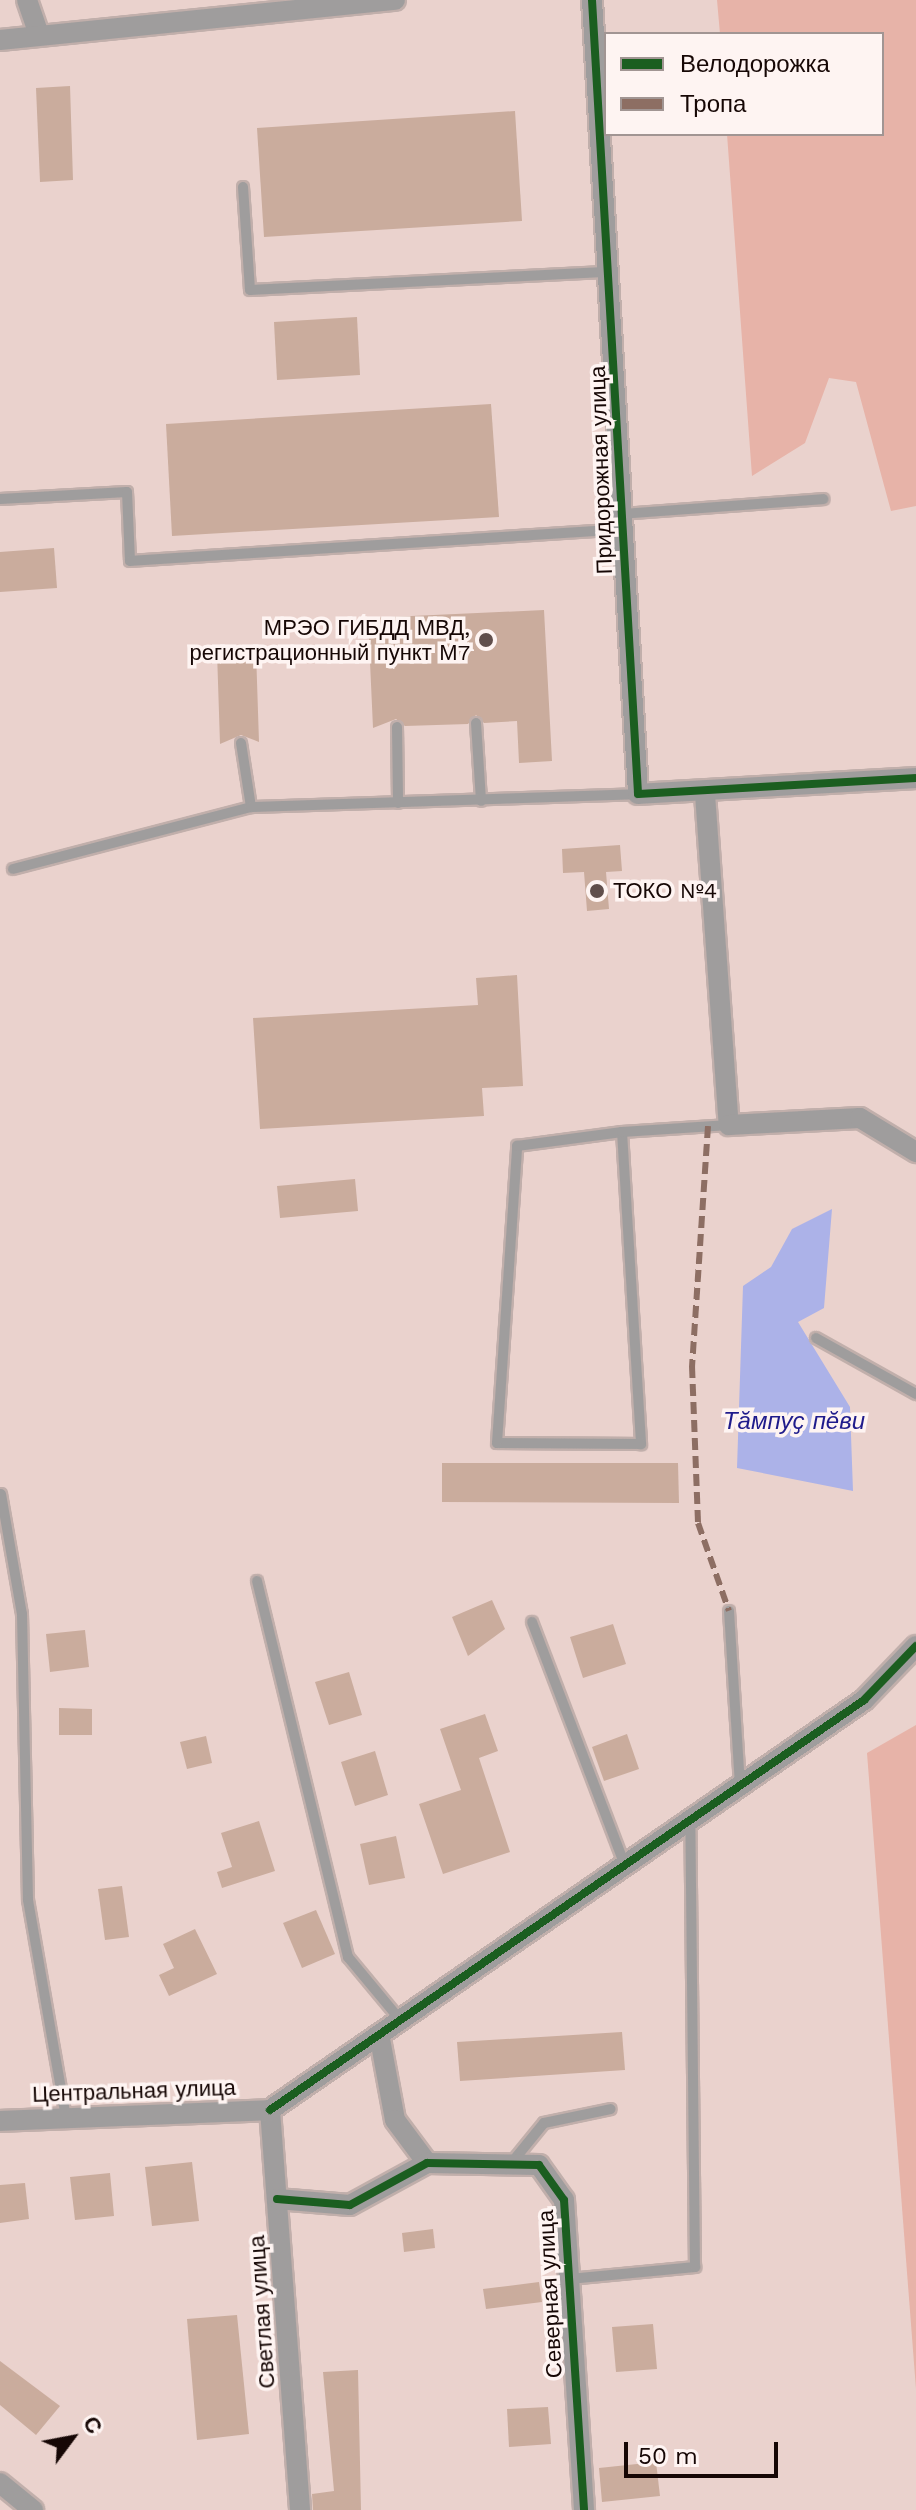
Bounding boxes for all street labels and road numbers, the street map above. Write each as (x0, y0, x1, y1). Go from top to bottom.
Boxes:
street label: Придорожная улица (584, 365, 618, 575)
street label: Центральная улица (32, 2074, 236, 2108)
street label: Северная улица (532, 2209, 568, 2379)
street label: Светлая улица (243, 2235, 281, 2389)

